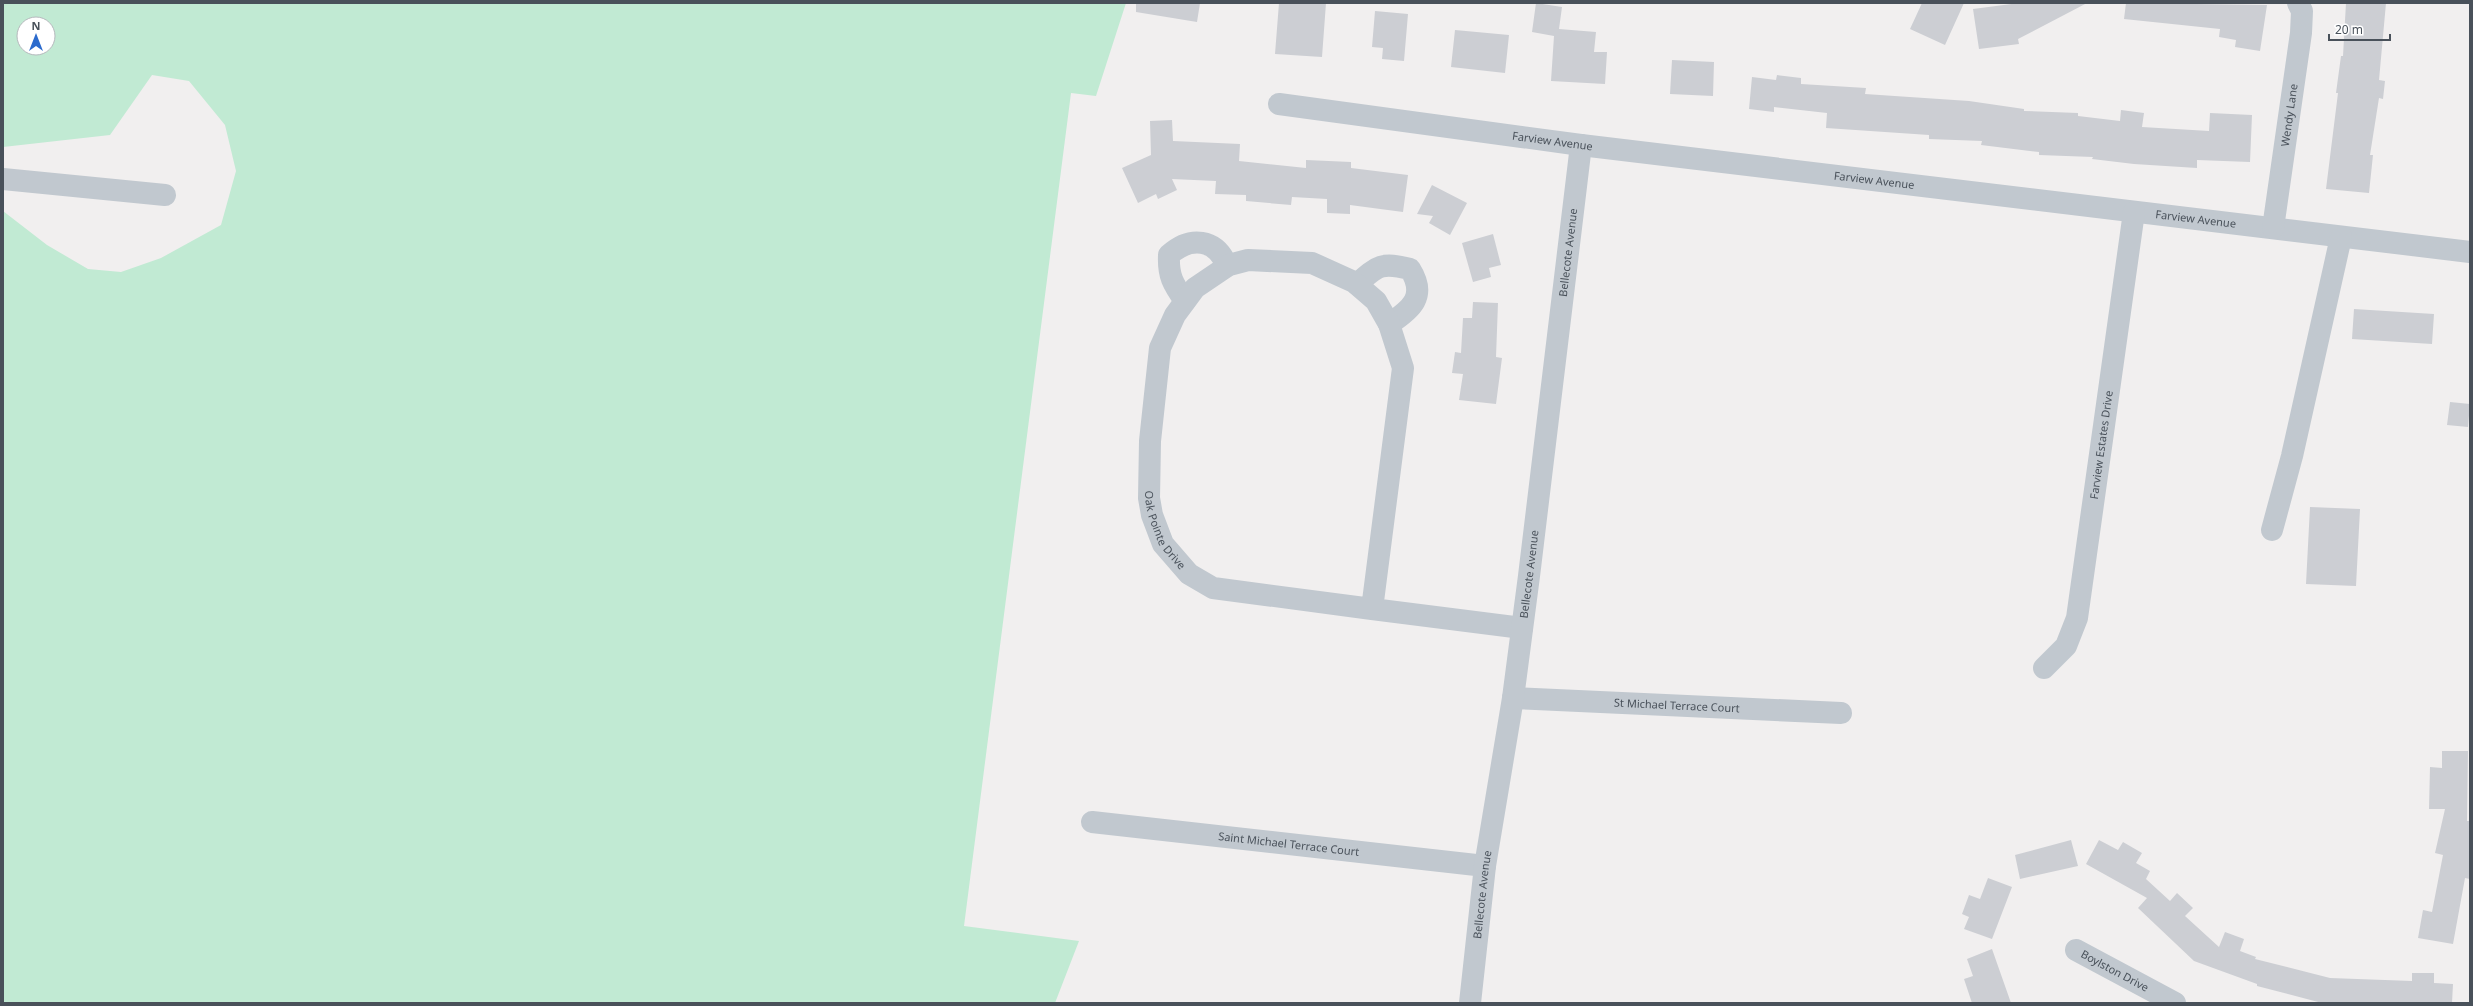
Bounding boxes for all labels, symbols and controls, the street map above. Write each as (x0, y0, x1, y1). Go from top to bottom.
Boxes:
north arrow (16, 16, 56, 56)
scale bar (2329, 16, 2390, 42)
text: N (32, 18, 40, 33)
text: 20 m (2335, 21, 2363, 38)
street label: Wendy Lane (2277, 83, 2301, 147)
street label: Farview Avenue (1511, 128, 1594, 153)
street label: Farview Avenue (1833, 167, 1915, 192)
street label: Farview Avenue (2155, 206, 2237, 231)
street label: Bellecote Avenue (1555, 207, 1580, 298)
street label: Farview Estates Drive (2086, 390, 2116, 500)
street label: Oak Pointe Drive (1142, 491, 1189, 572)
street label: Bellecote Avenue (1516, 529, 1541, 619)
street label: St Michael Terrace Court (1614, 695, 1740, 715)
street label: Saint Michael Terrace Court (1218, 828, 1360, 859)
street label: Bellecote Avenue (1469, 849, 1494, 940)
street label: Boylston Drive (2078, 946, 2152, 995)

